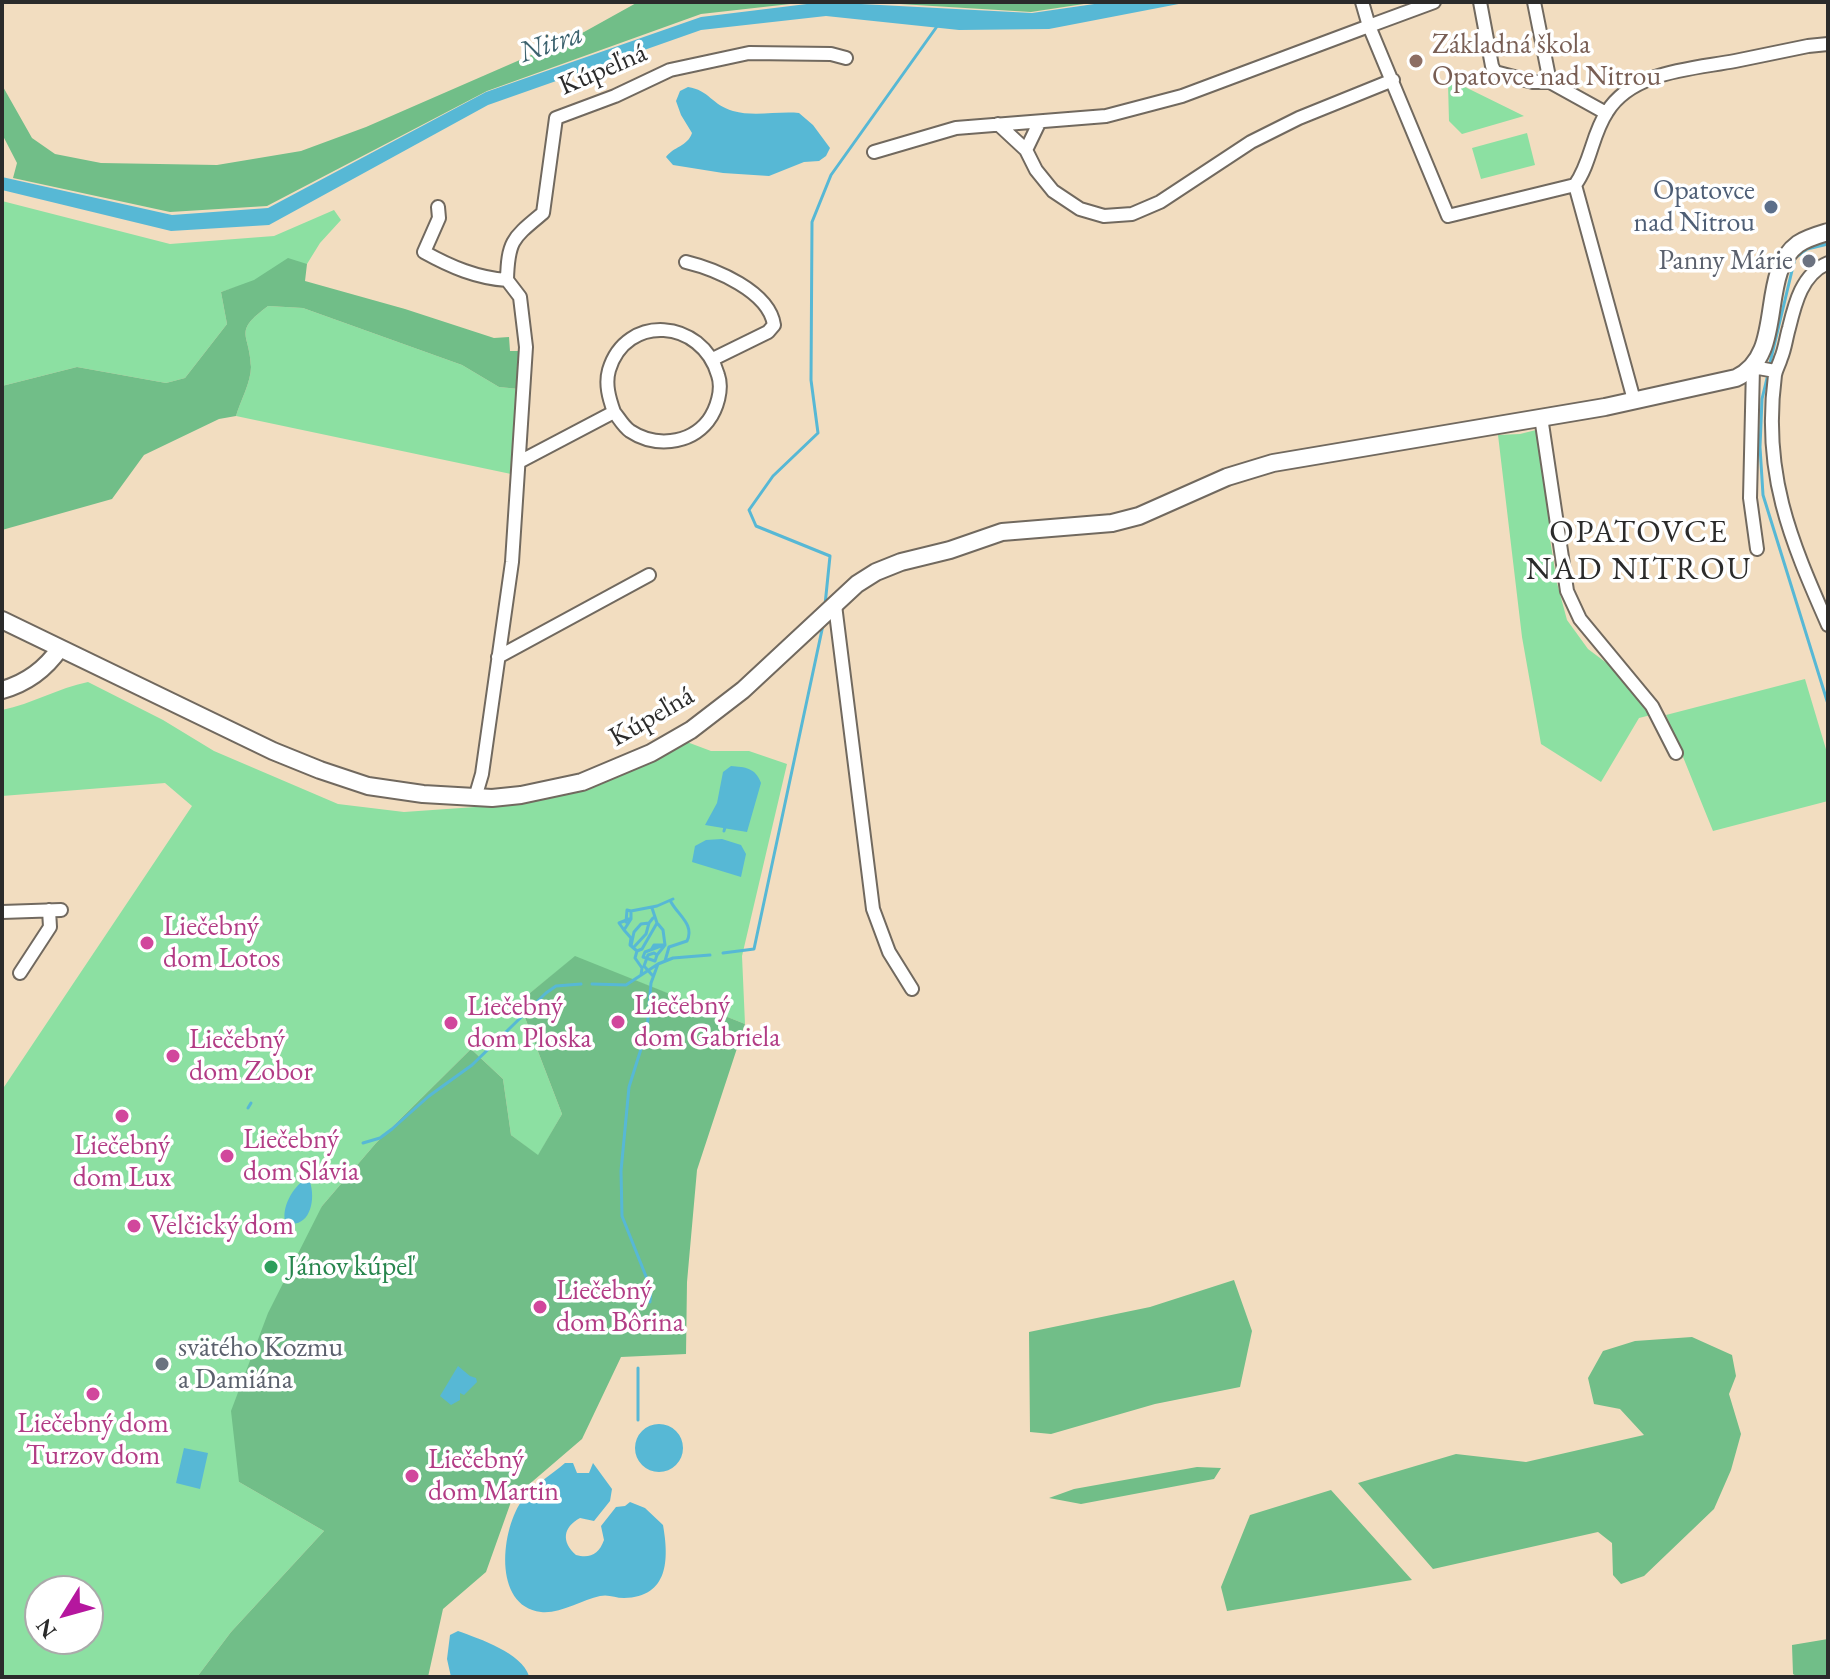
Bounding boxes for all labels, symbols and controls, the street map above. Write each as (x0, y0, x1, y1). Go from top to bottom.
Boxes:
water label: Nitra (514, 16, 588, 72)
place label: Základná škola Opatovce nad Nitrou (1432, 28, 1661, 94)
street label: Kúpeľná (554, 36, 652, 104)
marker: Základná škola Opatovce nad Nitrou (1407, 52, 1425, 70)
place label: Opatovce nad Nitrou (1633, 174, 1755, 240)
marker: Opatovce nad Nitrou (1762, 198, 1780, 216)
place label: Panny Márie (1658, 244, 1793, 278)
marker: Panny Márie (1800, 252, 1818, 270)
district label: OPATOVCE NAD NITROU (1526, 514, 1752, 589)
street label: Kúpeľná (604, 679, 700, 755)
place label: Liečebný dom Lotos (163, 910, 280, 976)
marker: Liečebný dom Lotos (138, 934, 156, 952)
place label: Liečebný dom Gabriela (634, 989, 780, 1055)
place label: Liečebný dom Ploska (467, 990, 592, 1056)
marker: Liečebný dom Gabriela (609, 1013, 627, 1031)
marker: Liečebný dom Ploska (442, 1014, 460, 1032)
place label: Liečebný dom Zobor (189, 1023, 313, 1089)
marker: Liečebný dom Zobor (164, 1047, 182, 1065)
marker: Liečebný dom Lux (113, 1107, 131, 1125)
place label: Liečebný dom Slávia (243, 1123, 359, 1189)
place label: Liečebný dom Lux (73, 1129, 171, 1195)
marker: Liečebný dom Slávia (218, 1147, 236, 1165)
place label: Velčický dom (150, 1209, 294, 1243)
marker: Velčický dom (125, 1217, 143, 1235)
place label: Jánov kúpeľ (287, 1250, 414, 1284)
marker: Jánov kúpeľ (262, 1258, 280, 1276)
place label: Liečebný dom Bôrina (556, 1274, 684, 1340)
marker: Liečebný dom Bôrina (531, 1298, 549, 1316)
place label: svätého Kozmu a Damiána (178, 1331, 343, 1397)
marker: svätého Kozmu a Damiána (153, 1355, 171, 1373)
marker: Liečebný dom Turzov dom (84, 1385, 102, 1403)
place label: Liečebný dom Turzov dom (17, 1407, 169, 1473)
place label: Liečebný dom Martin (428, 1443, 559, 1509)
marker: Liečebný dom Martin (403, 1467, 421, 1485)
north arrow (24, 1575, 104, 1655)
text: N (29, 1613, 63, 1644)

